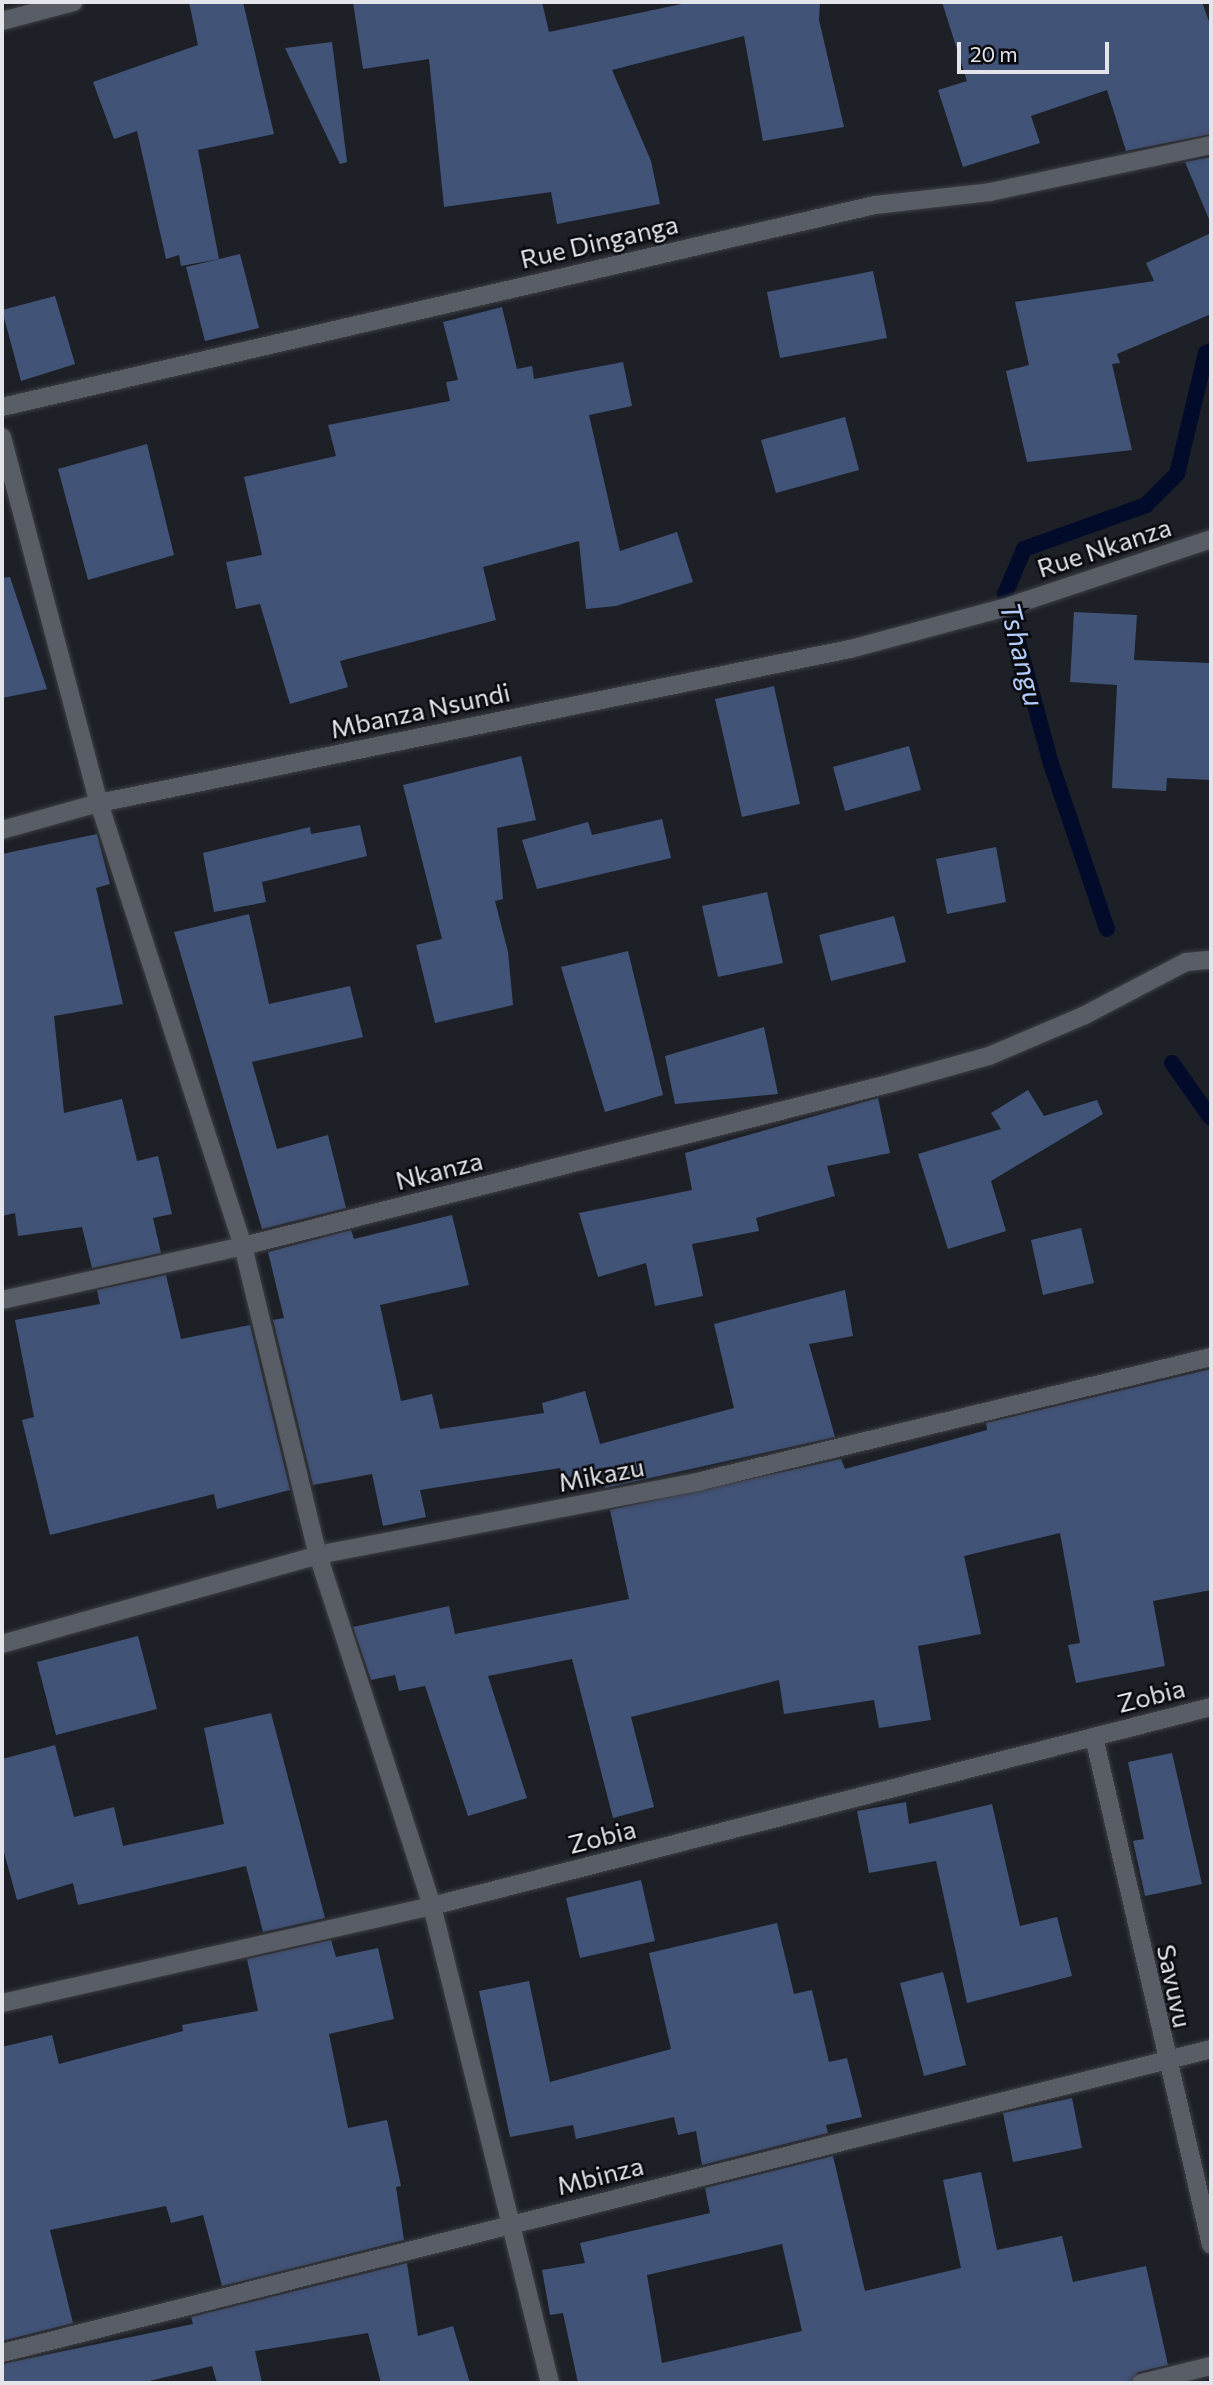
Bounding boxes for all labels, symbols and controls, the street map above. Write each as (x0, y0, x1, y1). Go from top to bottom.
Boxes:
scale bar (961, 28, 1113, 72)
text: 20 m (970, 41, 1018, 66)
street label: Rue Dinganga (517, 208, 681, 274)
street label: Rue Nkanza (1033, 511, 1175, 583)
water label: Tshangu (994, 598, 1052, 710)
street label: Mbanza Nsundi (327, 676, 513, 744)
street label: Nkanza (392, 1144, 486, 1196)
street label: Mikazu (555, 1450, 647, 1498)
street label: Zobia (1114, 1672, 1188, 1718)
street label: Zobia (565, 1813, 639, 1859)
street label: Savuvu (1151, 1942, 1199, 2030)
street label: Mbinza (553, 2149, 647, 2201)

